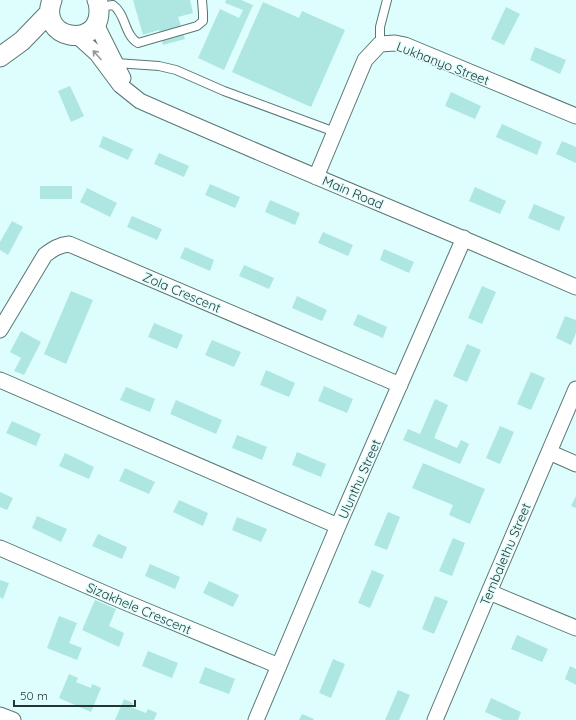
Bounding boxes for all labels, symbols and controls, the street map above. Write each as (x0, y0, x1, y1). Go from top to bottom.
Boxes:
street label: Lukhanyo Street (394, 38, 492, 88)
one-way arrow (92, 50, 102, 60)
street label: Main Road (320, 172, 386, 212)
street label: Zola Crescent (141, 268, 223, 316)
street label: Ulunthu Street (334, 437, 384, 521)
street label: Tembalethu Street (476, 500, 534, 608)
street label: Sizakhele Crescent (84, 579, 194, 637)
scale bar (14, 682, 135, 708)
text: 50 m (20, 688, 48, 703)

